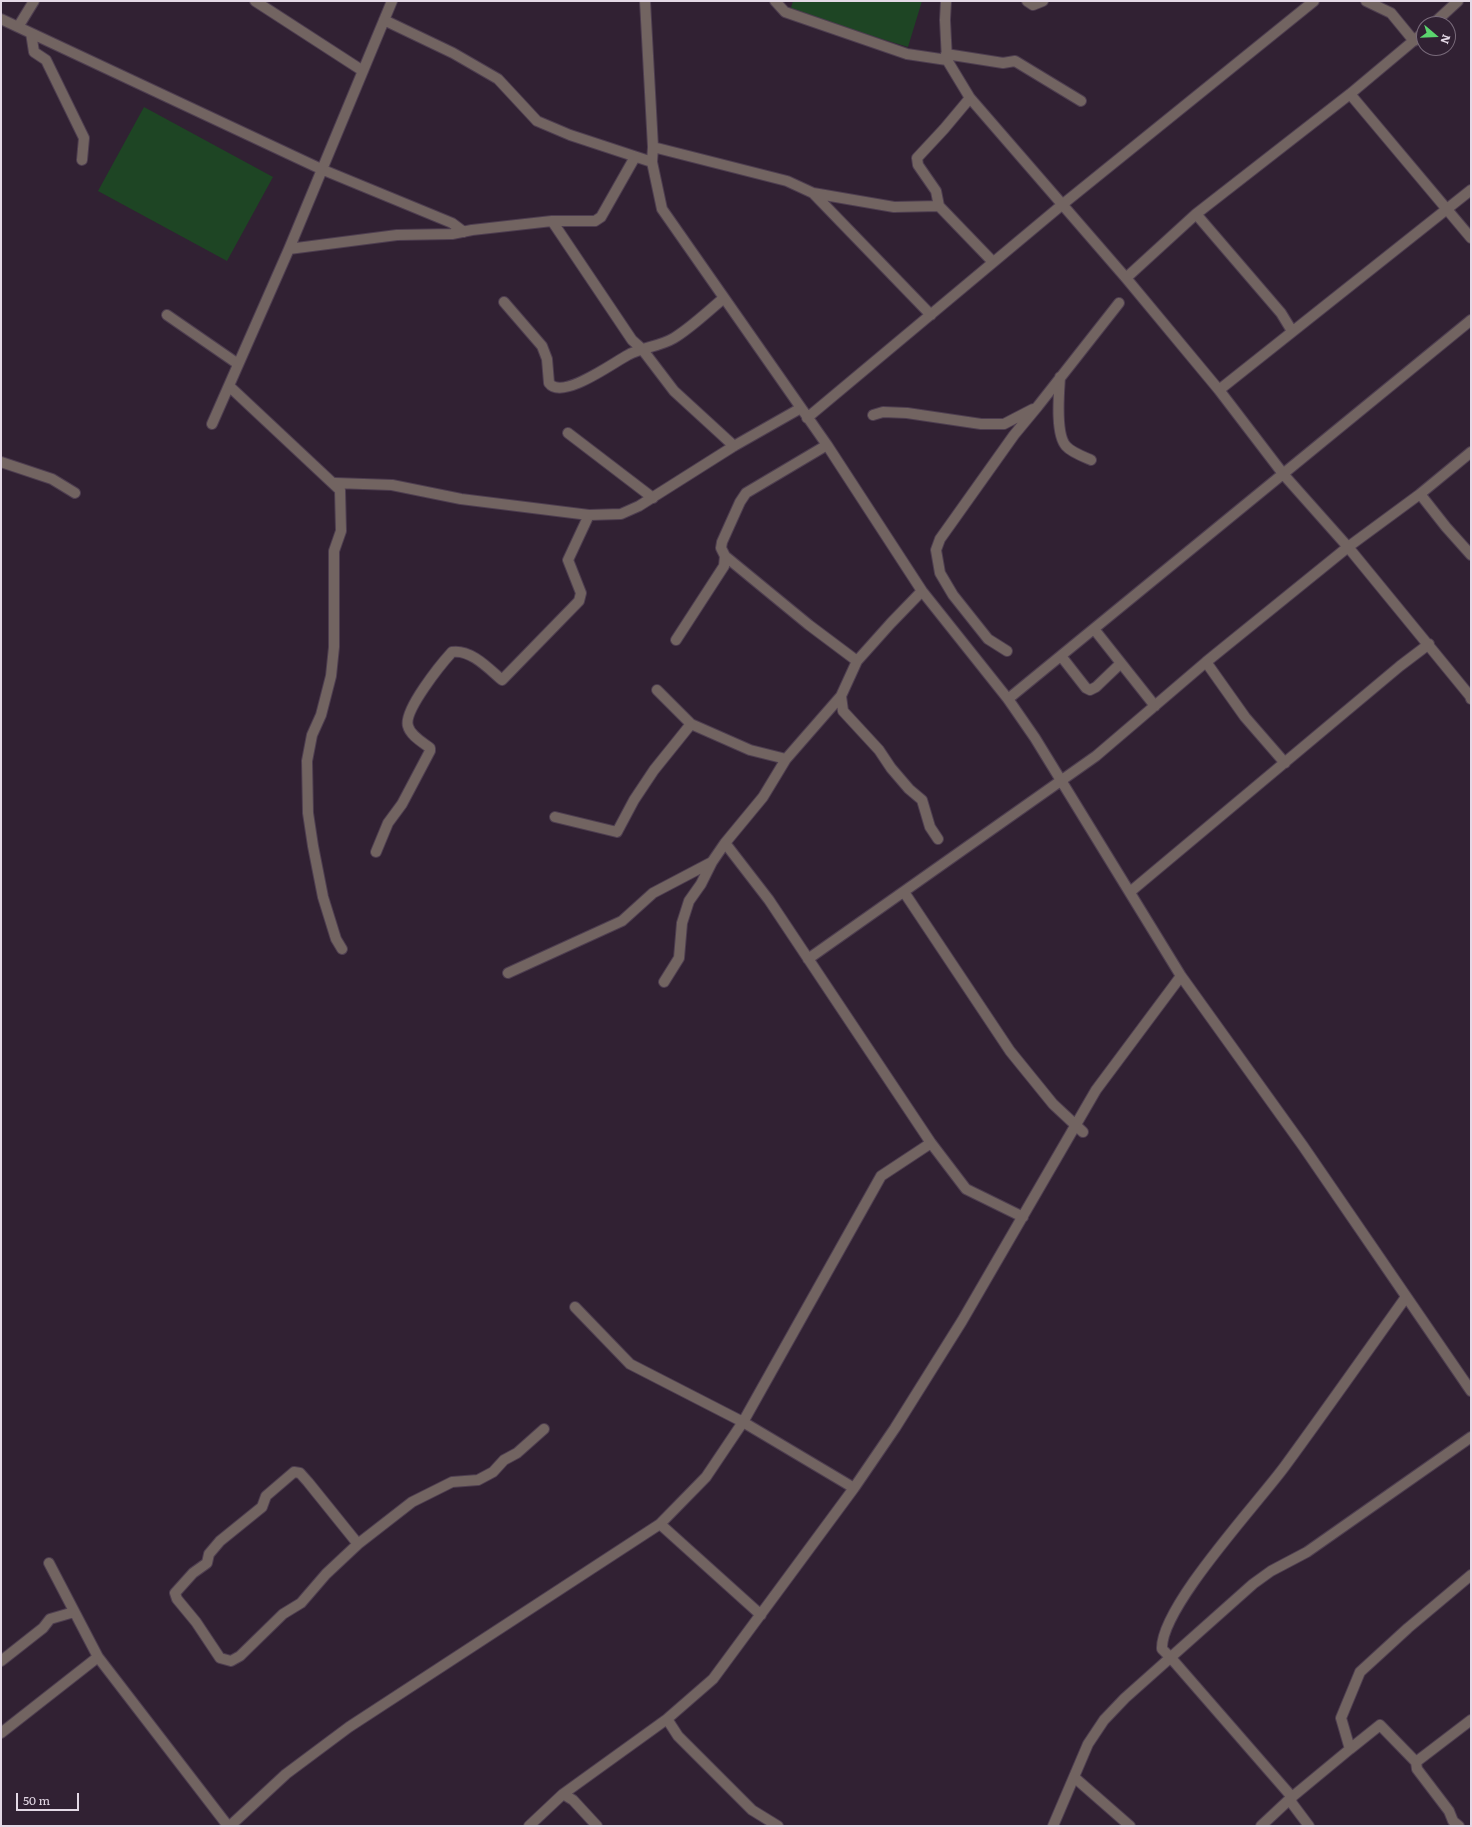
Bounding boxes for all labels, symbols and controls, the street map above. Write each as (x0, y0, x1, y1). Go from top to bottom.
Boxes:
north arrow (1416, 16, 1456, 56)
text: N (1437, 33, 1455, 47)
scale bar (18, 1785, 81, 1811)
text: 50 m (23, 1791, 50, 1809)

